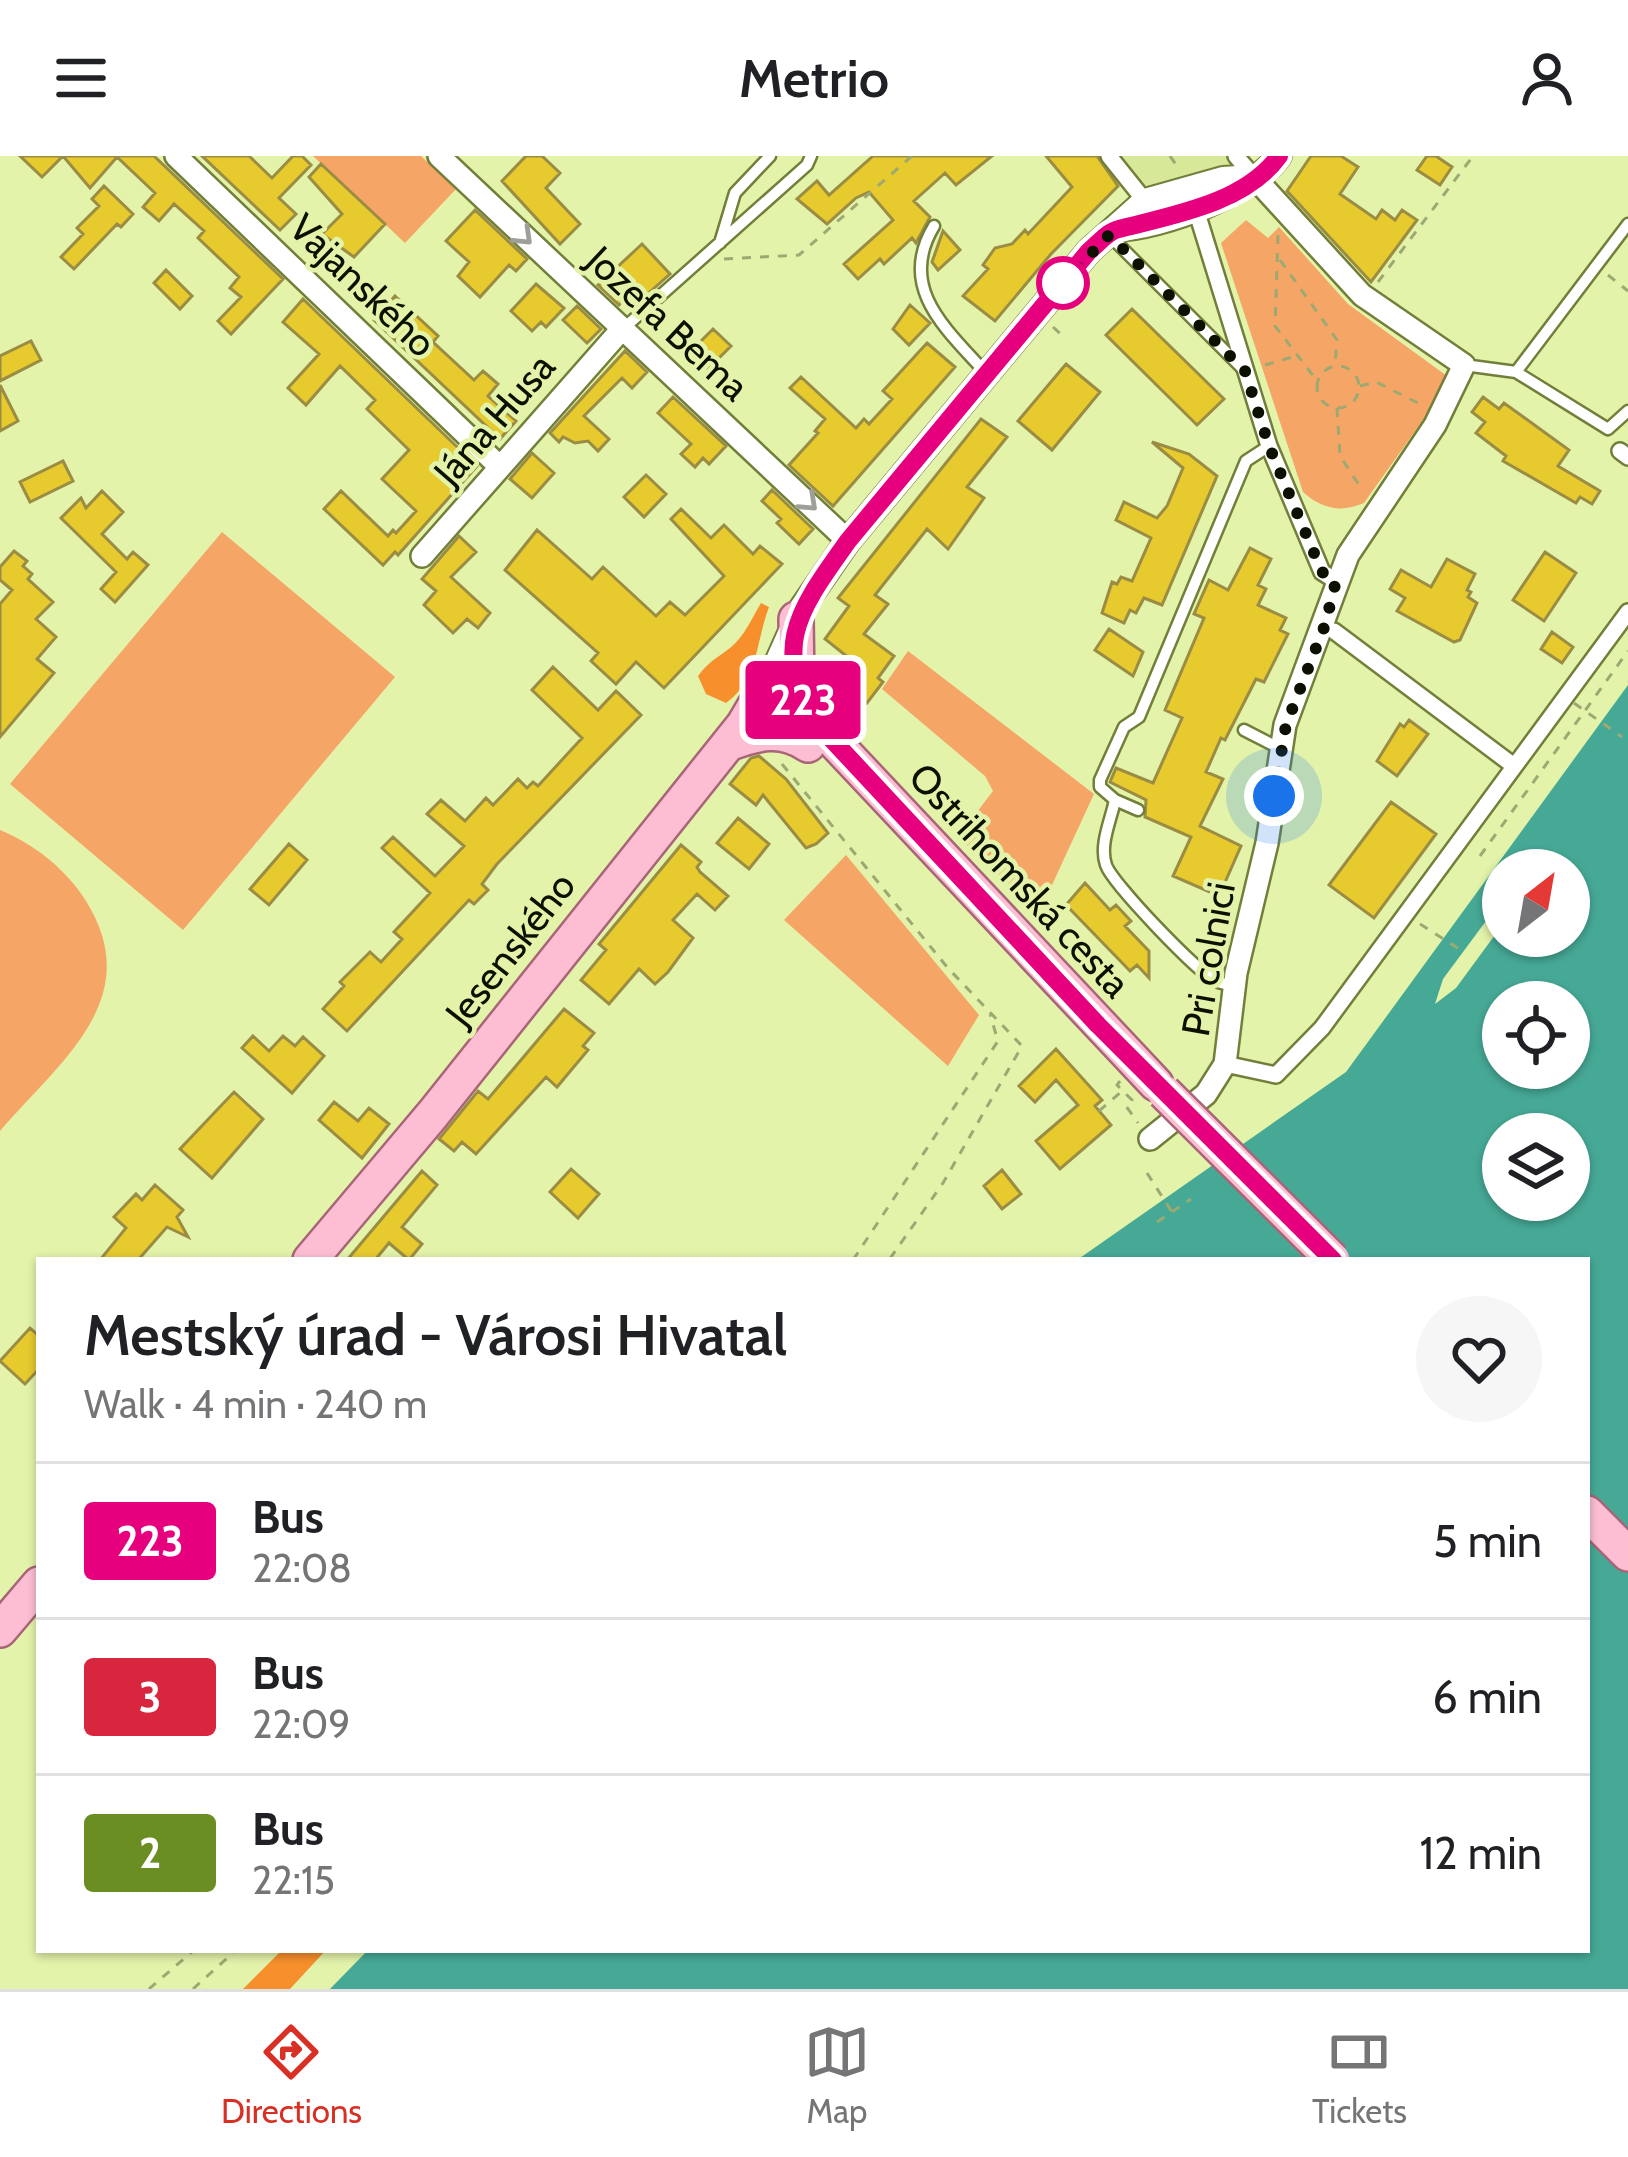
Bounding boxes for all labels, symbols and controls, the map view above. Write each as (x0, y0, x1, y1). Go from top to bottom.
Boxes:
icon: menu (48, 45, 114, 111)
text: Metrio (739, 45, 889, 111)
icon: person (1514, 45, 1580, 111)
street label: Vajanského (280, 203, 446, 367)
one-way arrow (510, 222, 532, 244)
street label: Jozefa Bema (576, 235, 759, 411)
unlabelled marker (1038, 258, 1088, 308)
street label: Jána Husa (423, 343, 565, 496)
one-way arrow (795, 489, 816, 510)
line badge: 223 (734, 661, 872, 739)
text: 223 (769, 674, 837, 726)
street label: Ostrihomská cesta (899, 753, 1141, 1007)
your location (1244, 766, 1304, 826)
north arrow (1482, 849, 1590, 957)
map controls (1482, 849, 1590, 1221)
street label: Jesenského (434, 862, 585, 1037)
street label: Pri colnici (1171, 878, 1245, 1040)
button: locate (1482, 981, 1590, 1089)
button: layers (1482, 1113, 1590, 1221)
button: heart (1416, 1296, 1542, 1422)
text: Mestský úrad - Városi Hivatal (84, 1300, 787, 1369)
text: Walk · 4 min · 240 m (84, 1380, 427, 1428)
text: Bus (252, 1490, 324, 1544)
text: 5 min (1433, 1514, 1542, 1568)
text: 223 (116, 1515, 184, 1567)
text: 22:08 (252, 1544, 352, 1592)
text: Bus (252, 1646, 324, 1700)
text: 6 min (1432, 1670, 1542, 1724)
text: 3 (139, 1671, 161, 1723)
text: 22:09 (252, 1700, 350, 1748)
text: Bus (252, 1802, 324, 1856)
text: 12 min (1419, 1826, 1542, 1880)
text: 2 (139, 1827, 161, 1879)
text: 22:15 (252, 1856, 335, 1904)
tab: Directions (221, 2019, 362, 2131)
tab: Map (804, 2019, 870, 2131)
tab: Tickets (1312, 2019, 1407, 2131)

